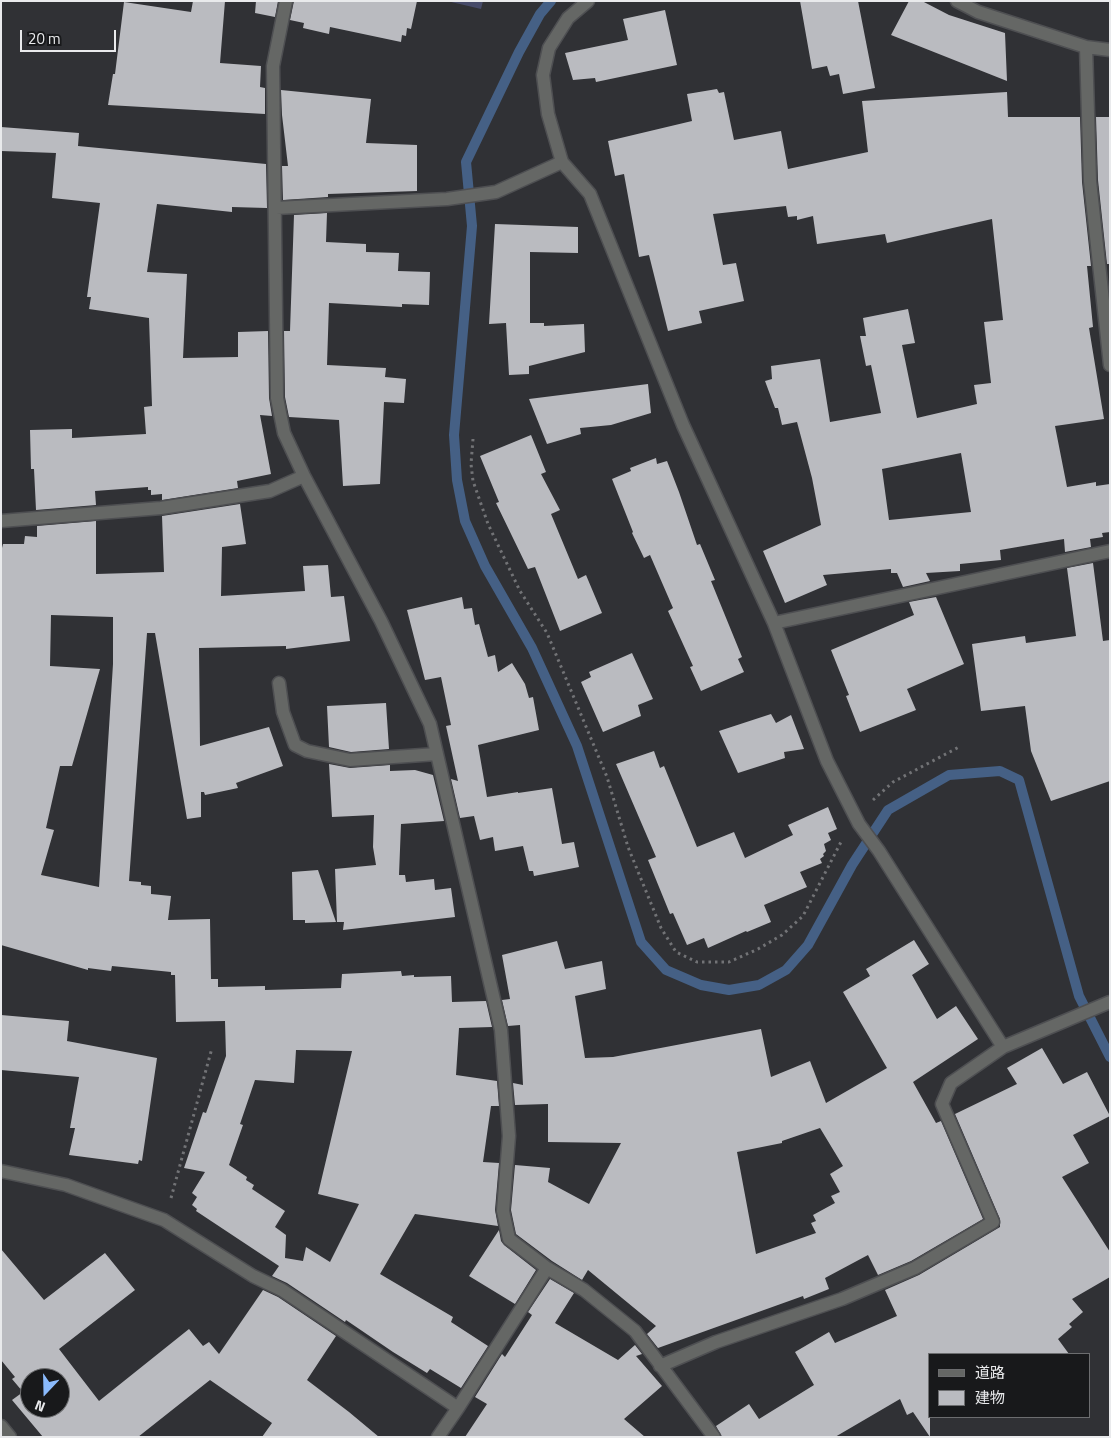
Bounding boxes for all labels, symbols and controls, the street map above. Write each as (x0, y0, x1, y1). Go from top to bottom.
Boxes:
scale bar (22, 20, 119, 52)
text: 20 m (28, 27, 61, 50)
legend (928, 1353, 1091, 1418)
text: 道路 (975, 1361, 1005, 1384)
north arrow (20, 1368, 70, 1418)
text: 建物 (975, 1386, 1005, 1409)
text: N (32, 1395, 48, 1418)

